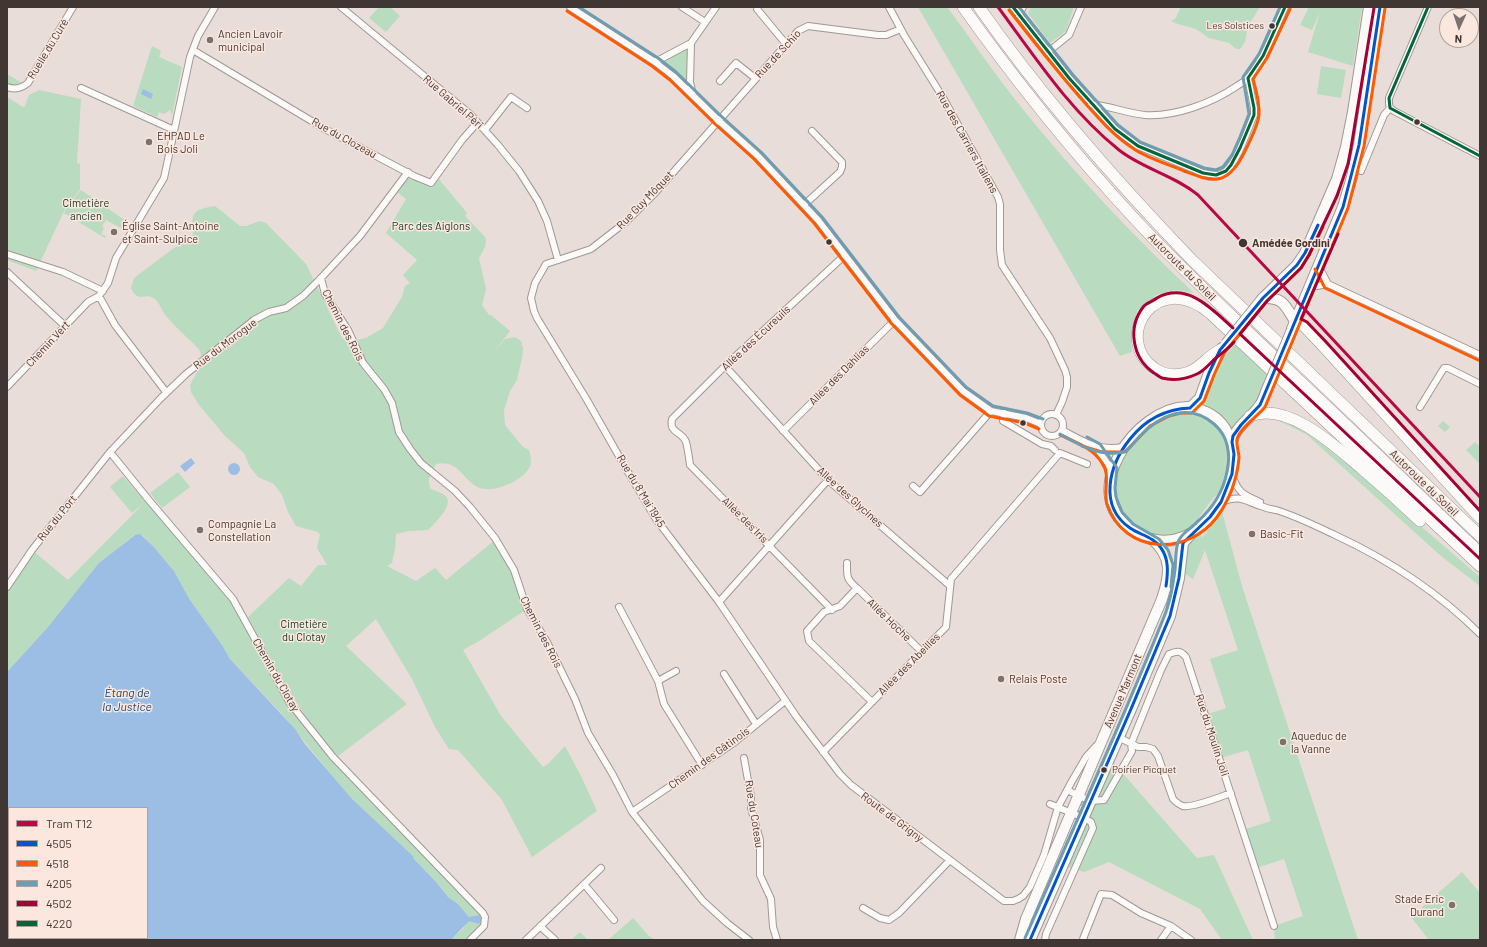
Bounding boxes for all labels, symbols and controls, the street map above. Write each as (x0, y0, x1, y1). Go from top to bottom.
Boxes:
north arrow (1439, 8, 1479, 48)
street label: Ruelle du Curé (25, 16, 71, 82)
place label: Les Solstices (1206, 20, 1264, 32)
marker: Les Solstices (1267, 21, 1277, 31)
place label: Ancien Lavoir municipal (218, 27, 283, 53)
street label: Rue de Schio (752, 27, 804, 81)
text: N (1454, 33, 1462, 46)
marker: Ancien Lavoir municipal (205, 35, 215, 45)
street label: Rue Gabriel Péri (420, 72, 486, 132)
street label: Rue des Carriers Italiens (933, 88, 1001, 196)
street label: Rue du Clozeau (309, 115, 379, 161)
unlabelled marker (1412, 117, 1422, 127)
place label: EHPAD Le Bois Joli (157, 129, 205, 155)
marker: EHPAD Le Bois Joli (144, 137, 154, 147)
street label: Rue Guy Môquet (614, 168, 676, 232)
park label: Cimetière ancien (63, 196, 109, 222)
place label: Église Saint-Antoine et Saint-Sulpice (122, 219, 219, 245)
park label: Parc des Aiglons (392, 219, 470, 233)
marker: Église Saint-Antoine et Saint-Sulpice (109, 227, 119, 237)
street label: Autoroute du Soleil (1145, 230, 1219, 304)
place label: Amédée Gordini (1252, 236, 1330, 250)
unlabelled marker (824, 237, 834, 247)
marker: Amédée Gordini (1237, 237, 1249, 249)
street label: Chemin des Rois (319, 287, 367, 363)
street label: Allée des Écureuils (719, 303, 793, 373)
street label: Rue du Morogue (191, 316, 259, 372)
street label: Chemin Vert (23, 318, 73, 370)
street label: Allée des Dahlias (806, 342, 872, 408)
unlabelled marker (1018, 418, 1028, 428)
street label: Autoroute du Soleil (1387, 447, 1461, 519)
street label: Rue du 8 Mai 1945 (614, 452, 668, 530)
street label: Allée des Glycines (814, 464, 886, 530)
street label: Rue du Port (34, 492, 80, 544)
street label: Allée des Iris (719, 494, 771, 546)
place label: Compagnie La Constellation (208, 517, 276, 543)
marker: Compagnie La Constellation (195, 525, 205, 535)
place label: Basic-Fit (1260, 527, 1304, 541)
marker: Basic-Fit (1247, 529, 1257, 539)
street label: Chemin des Rois (517, 594, 565, 670)
street label: Allée Hoche (864, 596, 914, 644)
park label: Cimetière du Clotay (281, 617, 327, 643)
street label: Allée des Abeilles (875, 630, 943, 698)
street label: Chemin du Clotay (250, 636, 302, 714)
street label: Avenue Marmont (1101, 652, 1145, 730)
place label: Relais Poste (1009, 672, 1067, 686)
marker: Relais Poste (996, 674, 1006, 684)
water label: Étang de la Justice (102, 686, 152, 714)
street label: Rue du Moulin Joli (1192, 692, 1232, 778)
street label: Chemin des Gâtinois (666, 724, 752, 792)
place label: Aqueduc de la Vanne (1291, 729, 1347, 755)
marker: Aqueduc de la Vanne (1278, 737, 1288, 747)
place label: Poirier Picquet (1112, 764, 1176, 776)
marker: Poirier Picquet (1099, 765, 1109, 775)
street label: Rue du Coteau (742, 779, 766, 849)
street label: Route de Grigny (858, 789, 926, 845)
legend (8, 807, 148, 939)
text: Tram T12 (46, 816, 92, 830)
text: 4505 (46, 836, 72, 850)
text: 4518 (46, 856, 69, 870)
text: 4205 (46, 876, 72, 890)
place label: Stade Eric Durand (1395, 892, 1444, 918)
text: 4502 (46, 896, 72, 910)
marker: Stade Eric Durand (1447, 900, 1457, 910)
text: 4220 (46, 916, 72, 930)

